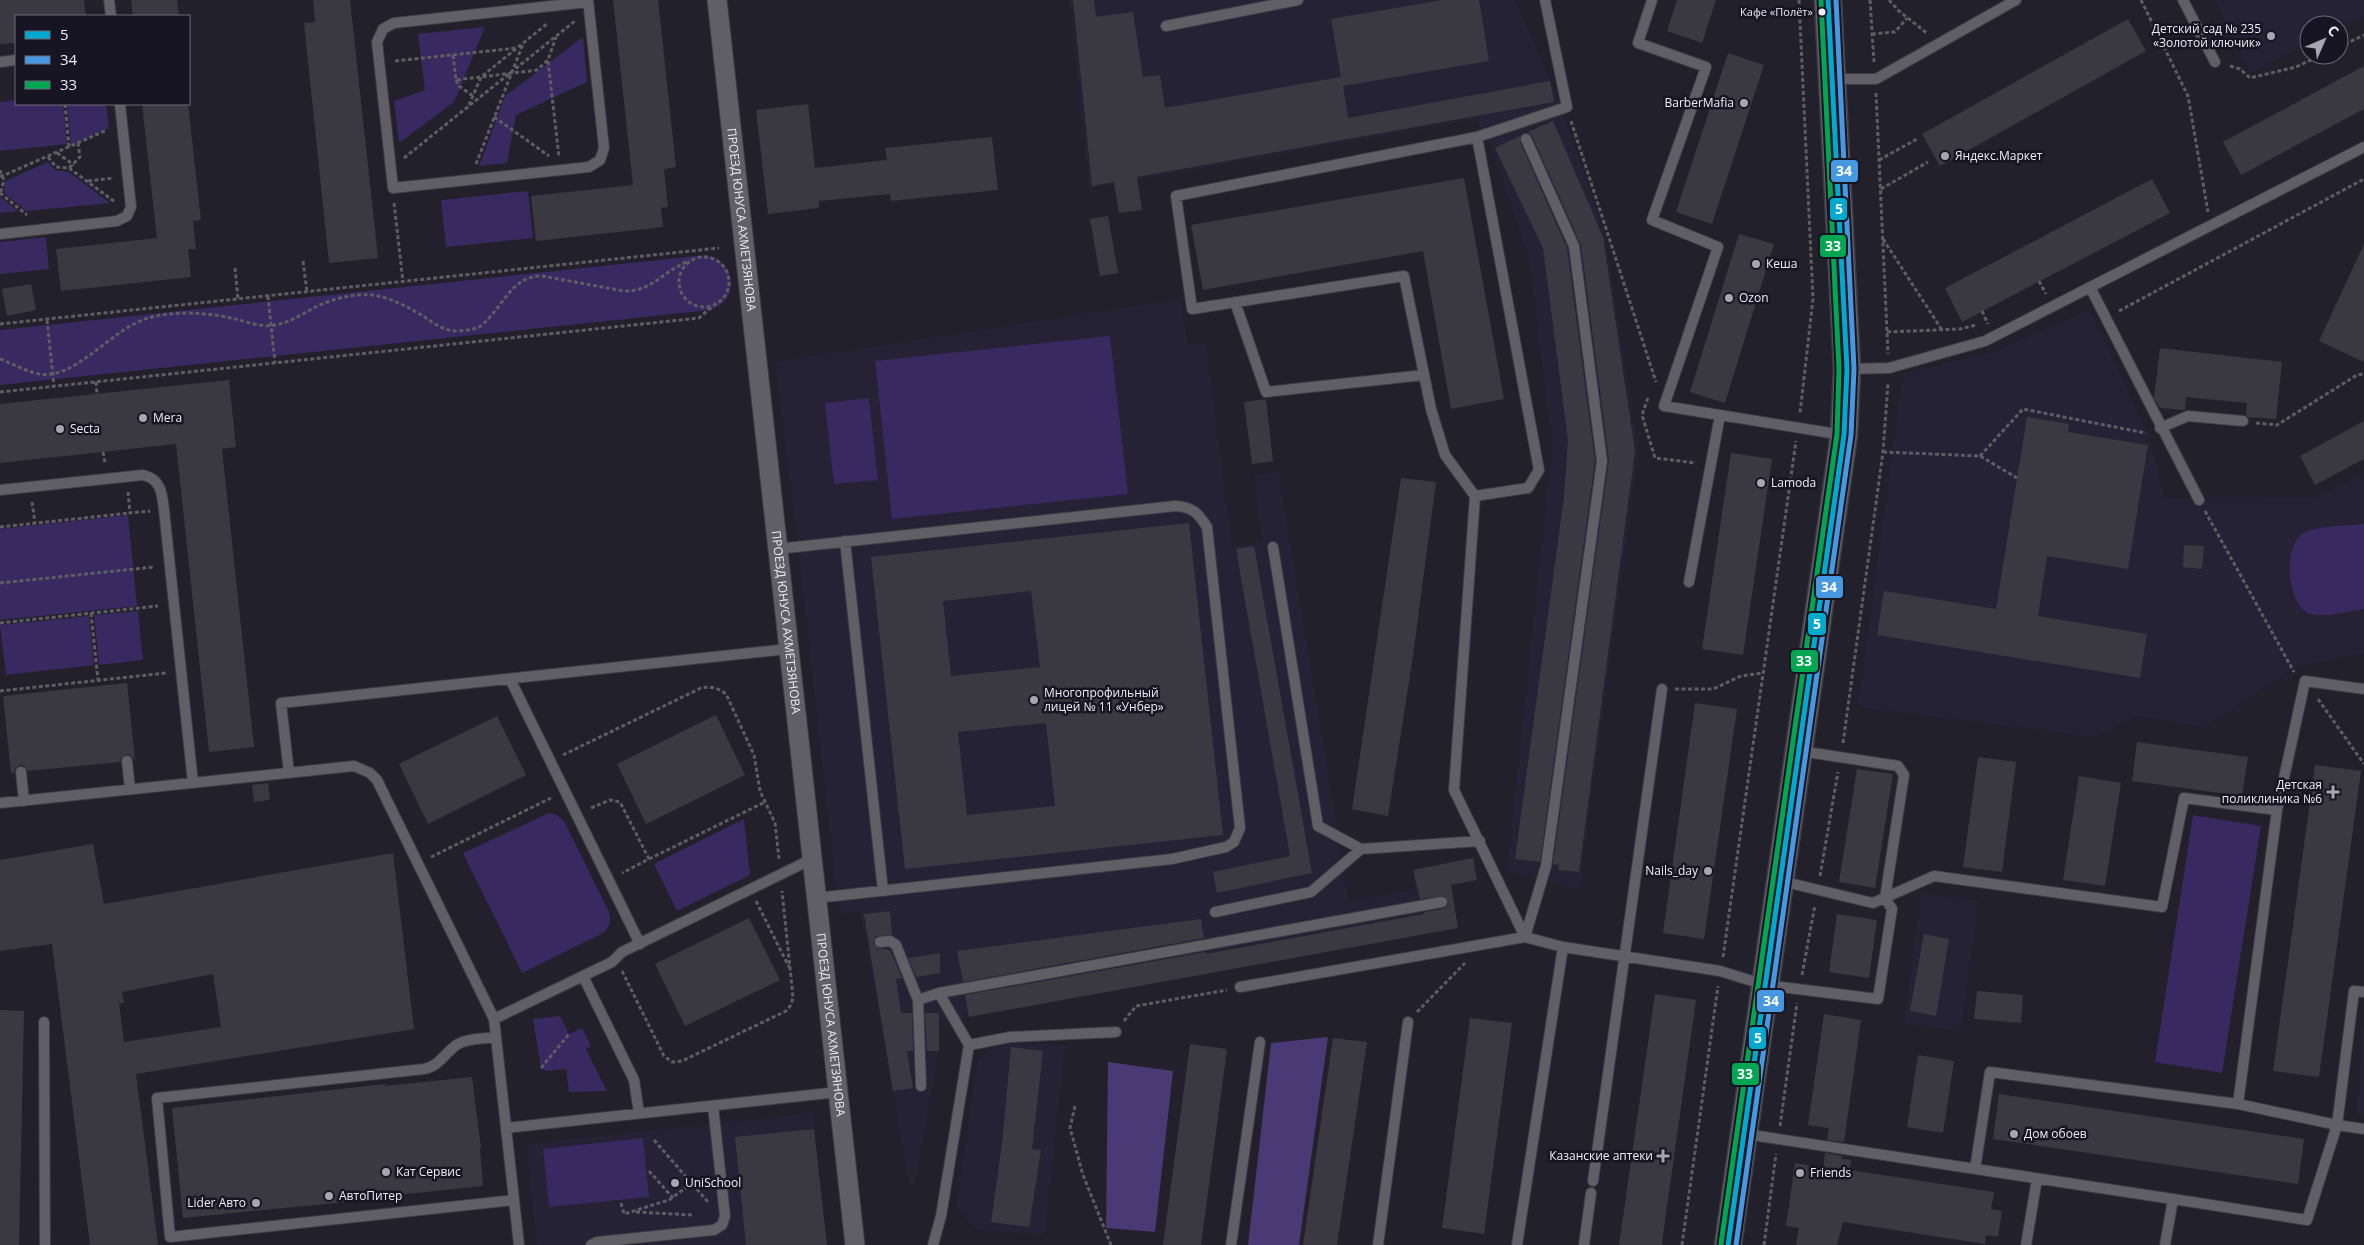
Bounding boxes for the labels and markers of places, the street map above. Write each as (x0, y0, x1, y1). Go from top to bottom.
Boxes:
place label: Кафе «Полёт» (1740, 4, 1814, 19)
marker: Кафе «Полёт» (1817, 7, 1827, 17)
place label: Детский сад № 235 «Золотой ключик» (2152, 20, 2261, 51)
marker: Детский сад № 235 «Золотой ключик» (2265, 30, 2277, 42)
place label: BarberMafia (1664, 94, 1734, 111)
marker: BarberMafia (1738, 97, 1750, 109)
place label: Яндекс.Маркет (1955, 147, 2043, 164)
marker: Яндекс.Маркет (1939, 150, 1951, 162)
place label: Кеша (1766, 255, 1797, 272)
marker: Кеша (1750, 258, 1762, 270)
place label: Ozon (1739, 289, 1769, 306)
marker: Ozon (1723, 292, 1735, 304)
place label: Mera (153, 409, 182, 426)
marker: Mera (137, 412, 149, 424)
place label: Secta (70, 420, 100, 437)
marker: Secta (54, 423, 66, 435)
place label: Lamoda (1771, 474, 1816, 491)
marker: Lamoda (1755, 477, 1767, 489)
place label: Многопрофильный лицей № 11 «Унбер» (1044, 684, 1164, 715)
marker: Многопрофильный лицей № 11 «Унбер» (1028, 694, 1040, 706)
place label: Детская поликлиника №6 (2222, 776, 2322, 807)
marker: Детская поликлиника №6 (2326, 785, 2340, 799)
place label: Nails_day (1645, 862, 1699, 879)
marker: Nails_day (1702, 865, 1714, 877)
place label: Дом обоев (2024, 1125, 2087, 1142)
marker: Дом обоев (2008, 1128, 2020, 1140)
place label: Казанские аптеки (1549, 1147, 1653, 1164)
marker: Казанские аптеки (1657, 1150, 1669, 1162)
place label: Кат Сервис (396, 1163, 461, 1180)
place label: Friends (1810, 1164, 1852, 1181)
marker: Кат Сервис (380, 1166, 392, 1178)
marker: Friends (1794, 1167, 1806, 1179)
place label: UniSchool (685, 1174, 741, 1191)
marker: UniSchool (669, 1177, 681, 1189)
place label: АвтоПитер (339, 1187, 402, 1204)
marker: АвтоПитер (323, 1190, 335, 1202)
place label: Lider Авто (187, 1194, 246, 1211)
marker: Lider Авто (250, 1197, 262, 1209)

